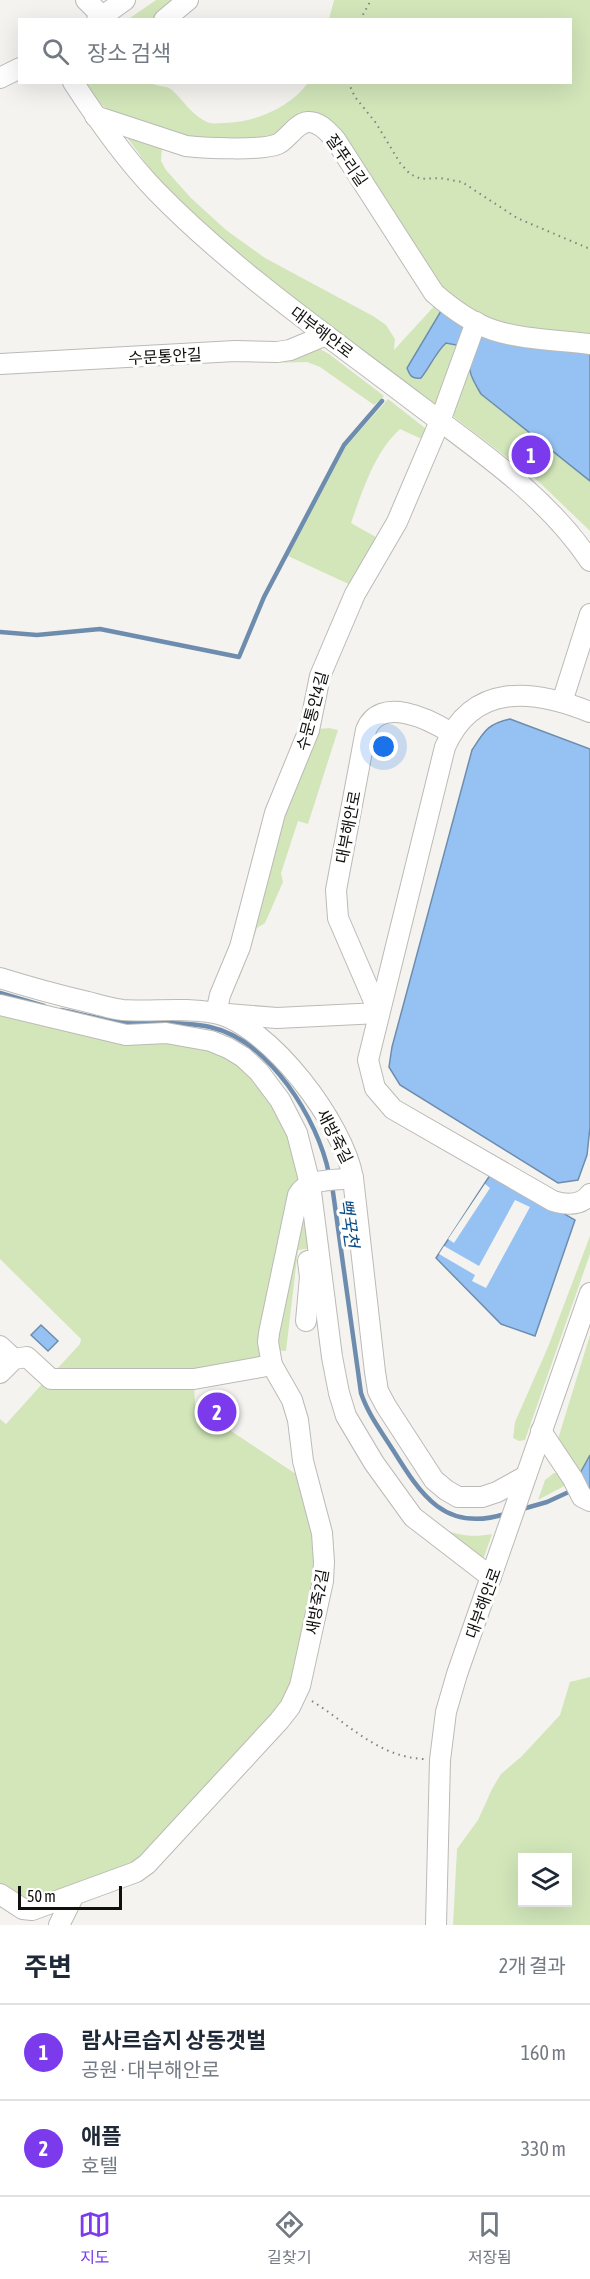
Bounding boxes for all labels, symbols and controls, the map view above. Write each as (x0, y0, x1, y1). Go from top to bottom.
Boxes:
search box (18, 18, 572, 84)
icon: search (39, 35, 72, 68)
text: 장소 검색 (87, 40, 171, 66)
street label: 잘푸리길 (323, 131, 371, 189)
street label: 대부해안로 (287, 303, 357, 362)
street label: 수문통안길 (128, 345, 202, 367)
pin: 1 (512, 432, 550, 478)
street label: 수문통안4길 (293, 669, 331, 753)
your location (369, 732, 398, 761)
street label: 대부해안로 (332, 789, 364, 865)
street label: 새방죽길 (314, 1106, 356, 1166)
water label: 뻑꾹천 (335, 1197, 363, 1251)
pin: 2 (198, 1390, 236, 1434)
street label: 대부해안로 (462, 1565, 504, 1641)
street label: 새방죽2길 (302, 1568, 332, 1636)
map controls (518, 1853, 572, 1907)
button: layers (518, 1853, 572, 1907)
scale bar (18, 1883, 122, 1910)
text: 50 m (27, 1887, 56, 1905)
text: 주변 (24, 1952, 72, 1982)
text: 2개 결과 (499, 1954, 566, 1977)
text: 람사르습지 상동갯벌 (81, 2027, 266, 2053)
text: 1 (39, 2041, 48, 2064)
text: 160 m (521, 2041, 566, 2064)
text: 공원 · 대부해안로 (81, 2058, 220, 2081)
text: 애플 (81, 2123, 121, 2149)
text: 2 (39, 2137, 48, 2160)
text: 330 m (521, 2137, 566, 2160)
text: 호텔 (81, 2154, 118, 2177)
tab: 지도 (78, 2208, 111, 2268)
tab: 길찾기 (267, 2208, 312, 2268)
tab: 저장됨 (468, 2208, 512, 2268)

